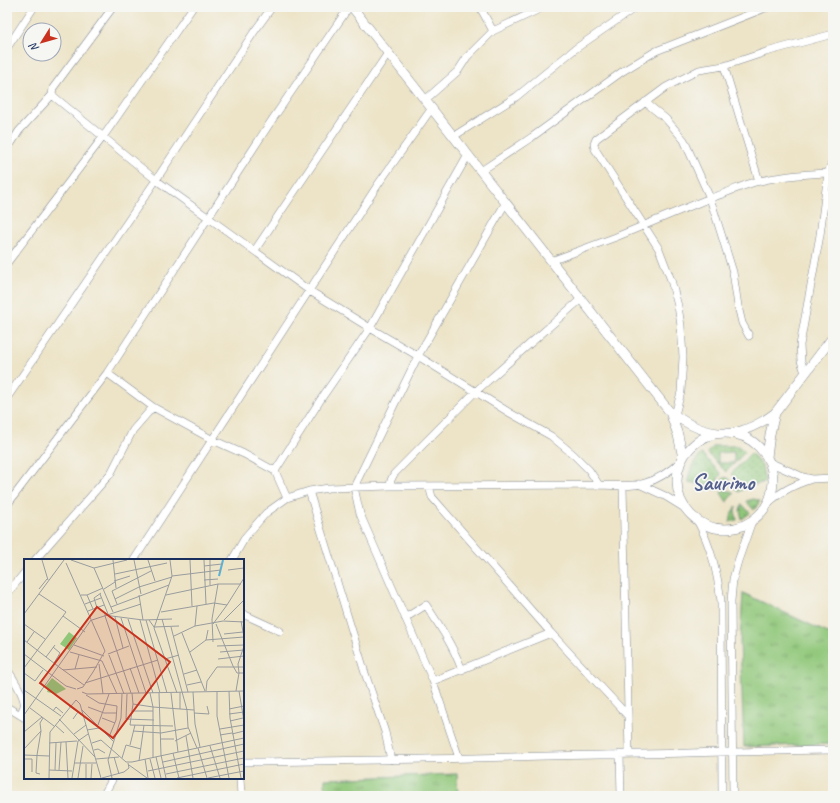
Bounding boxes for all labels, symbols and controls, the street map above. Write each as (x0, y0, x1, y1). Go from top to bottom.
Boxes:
north arrow (22, 22, 62, 62)
text: N (25, 39, 42, 55)
district label: Saurimo (692, 469, 756, 497)
inset map (24, 559, 244, 779)

